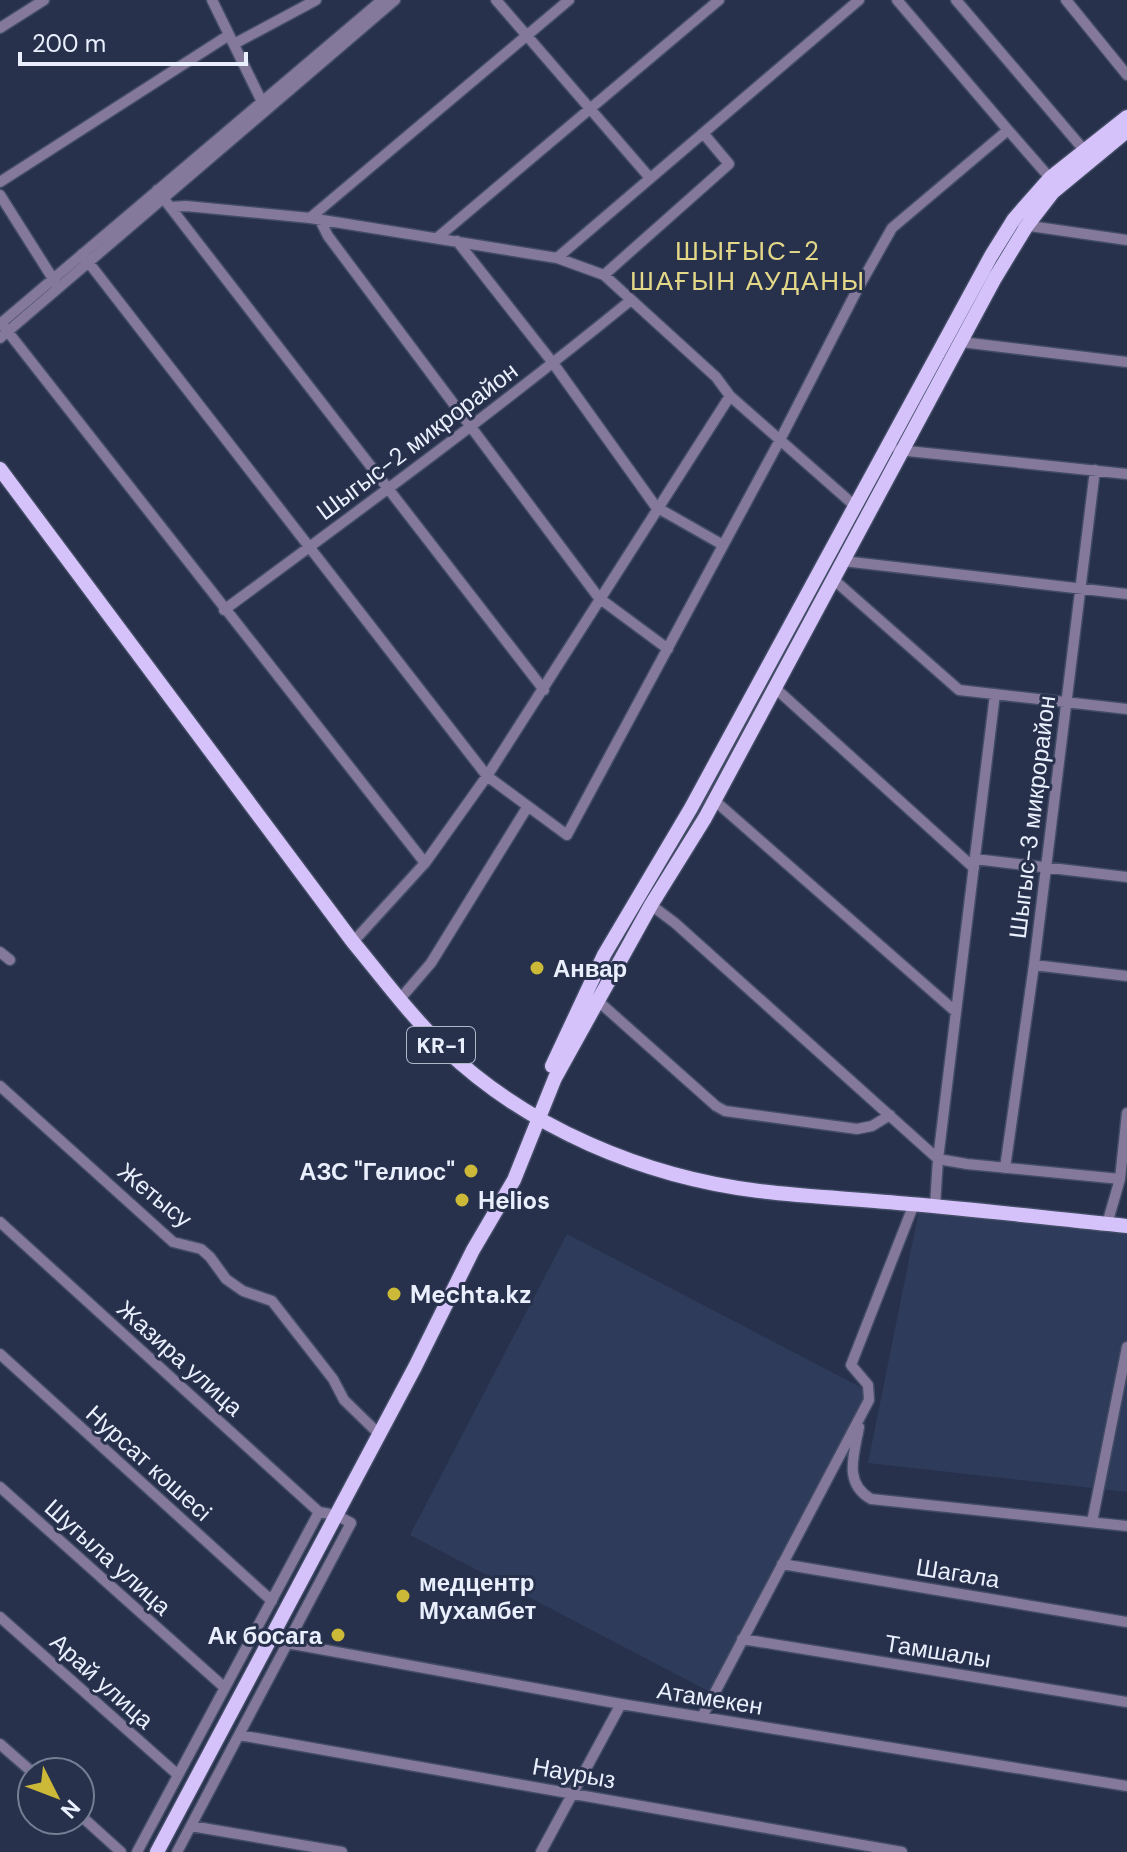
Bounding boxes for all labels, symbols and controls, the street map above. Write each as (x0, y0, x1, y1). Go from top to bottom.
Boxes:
scale bar (20, 16, 246, 66)
text: 200 m (32, 28, 106, 59)
district label: ШЫҒЫС-2 ШАҒЫН АУДАНЫ (630, 234, 866, 298)
street label: Шыгыс-2 микрорайон (310, 355, 524, 527)
street label: Шыгыс-3 микрорайон (1002, 694, 1062, 940)
place label: Анвар (553, 953, 627, 984)
marker: Анвар (528, 959, 546, 977)
road number: KR-1 (407, 1027, 475, 1063)
street label: Жетысу (112, 1156, 198, 1234)
place label: АЗС "Гелиос" (299, 1156, 455, 1187)
marker: АЗС "Гелиос" (462, 1162, 480, 1180)
place label: Helios (478, 1185, 550, 1216)
marker: Helios (453, 1191, 471, 1209)
place label: Mechta.kz (410, 1279, 531, 1310)
marker: Mechta.kz (385, 1285, 403, 1303)
street label: Жазира улица (111, 1293, 250, 1423)
street label: Нурсат кошесi (80, 1398, 218, 1528)
street label: Шугыла улица (38, 1492, 178, 1622)
street label: Шагала (914, 1551, 1003, 1595)
place label: медцентр Мухамбет (419, 1567, 537, 1626)
marker: медцентр Мухамбет (394, 1587, 412, 1605)
place label: Ак босага (208, 1620, 323, 1651)
street label: Арай улица (44, 1626, 161, 1736)
marker: Ак босага (329, 1626, 347, 1644)
street label: Тамшалы (883, 1627, 993, 1675)
street label: Атамекен (655, 1674, 765, 1722)
street label: Наурыз (530, 1750, 618, 1796)
north arrow (16, 1756, 96, 1836)
text: N (54, 1793, 87, 1825)

